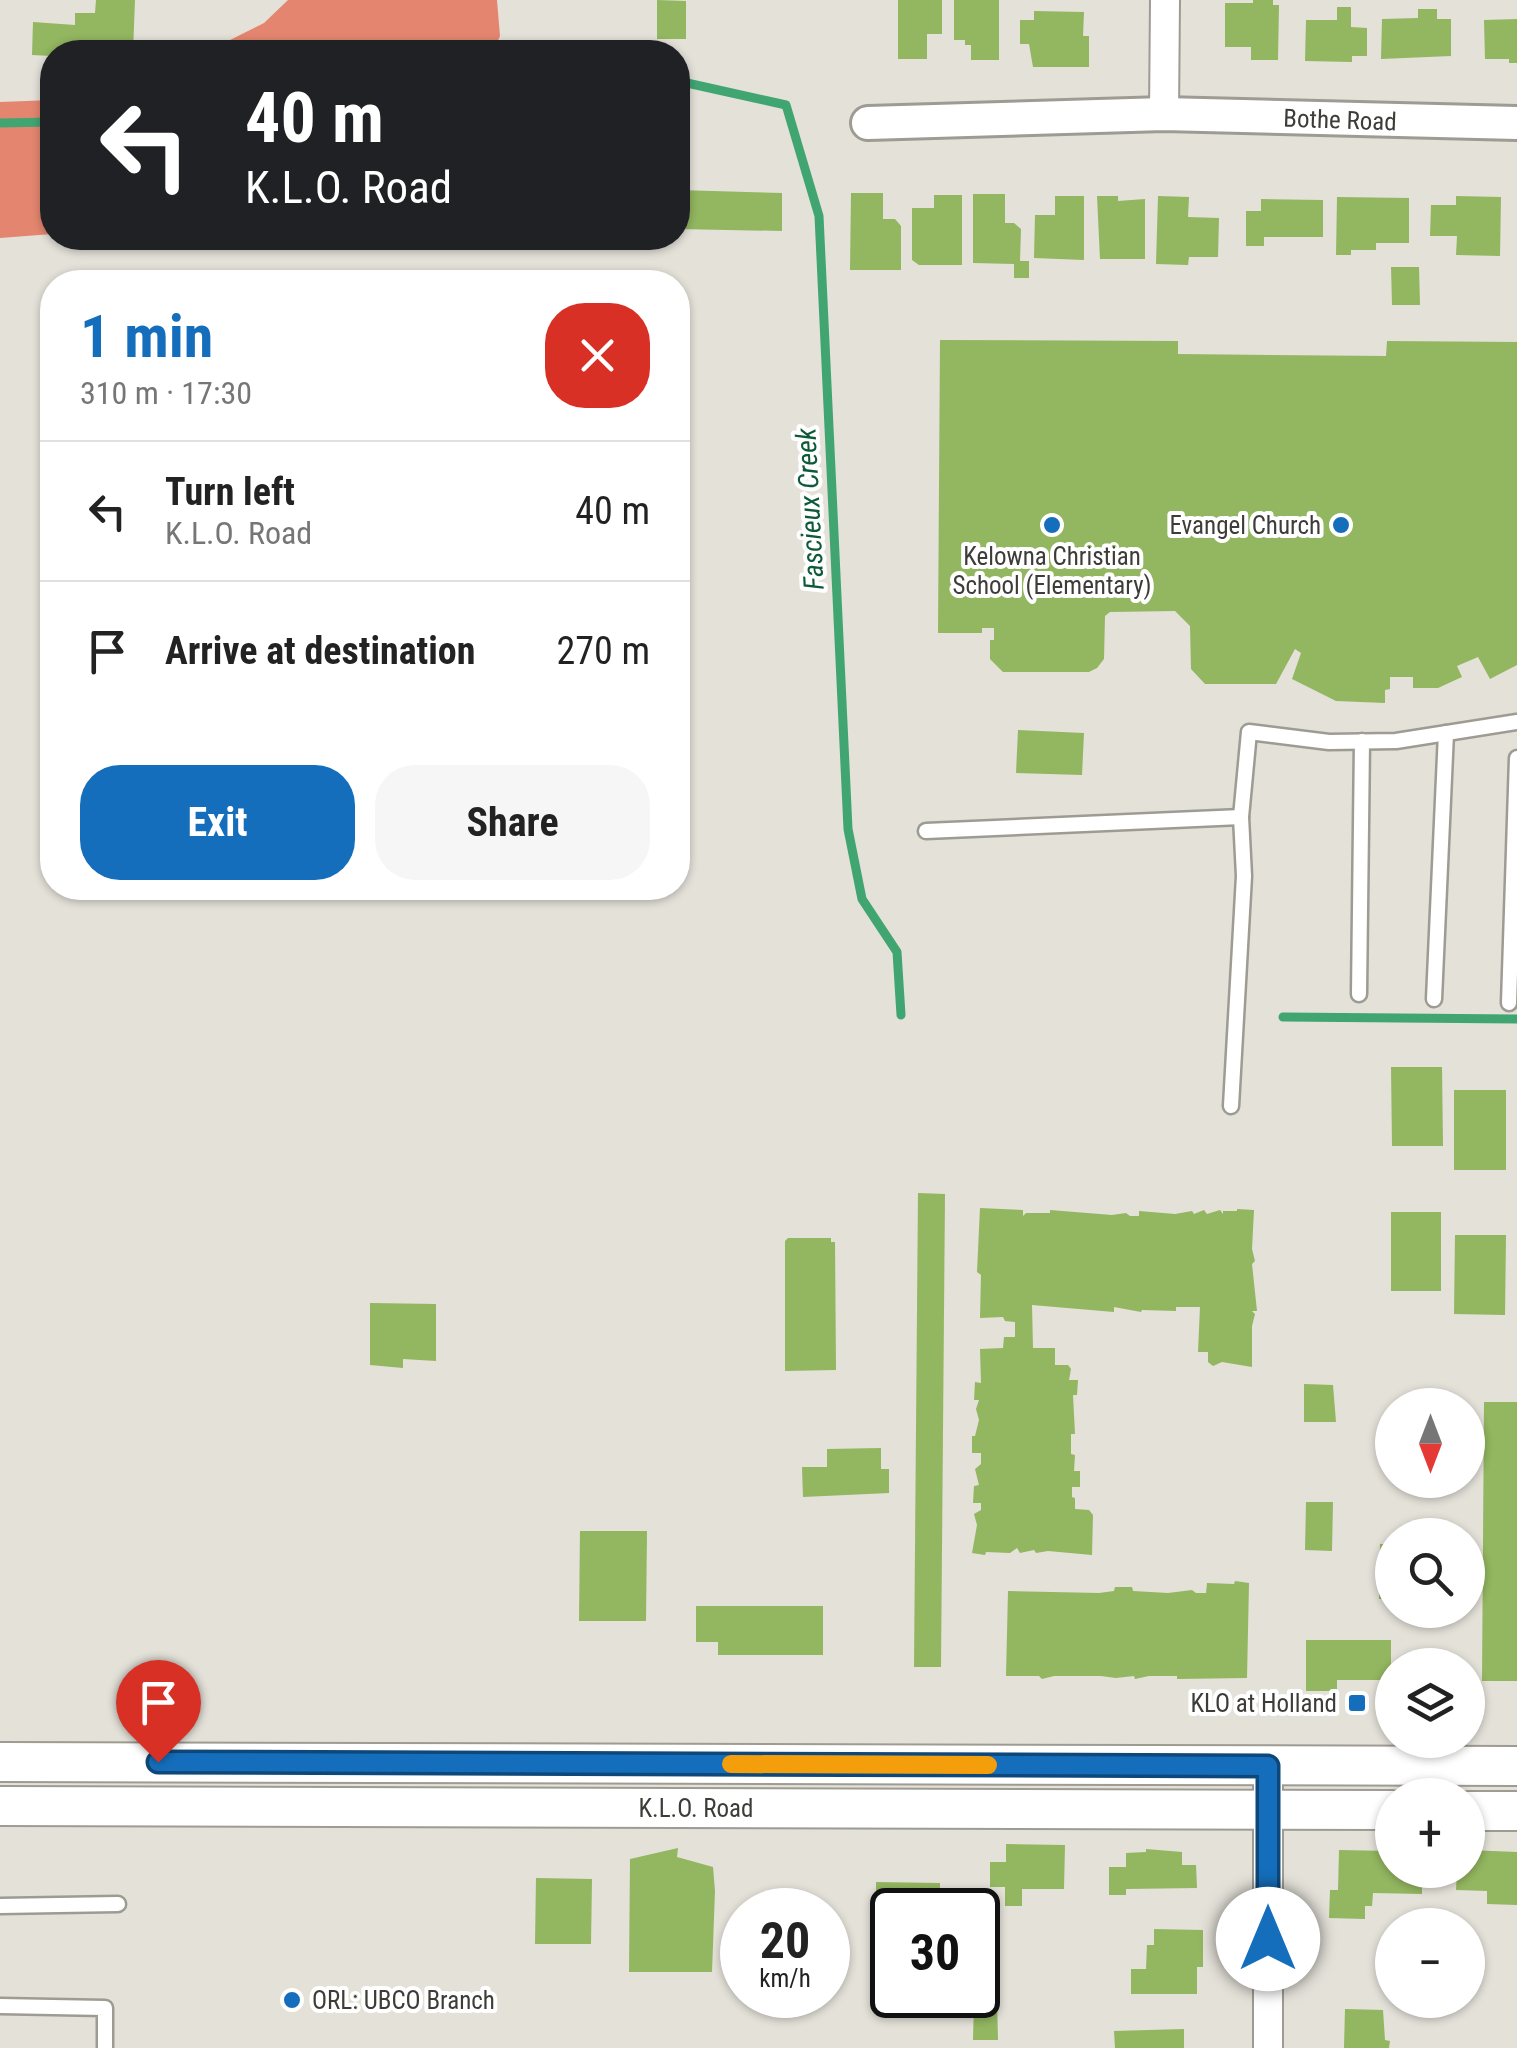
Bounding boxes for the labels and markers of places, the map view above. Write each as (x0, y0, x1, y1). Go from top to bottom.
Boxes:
place label: Evangel Church (1169, 511, 1321, 540)
marker: Kelowna Christian School (Elementary) (1041, 514, 1063, 536)
marker: Evangel Church (1330, 514, 1352, 536)
place label: Kelowna Christian School (Elementary) (952, 542, 1152, 600)
pin (116, 1660, 201, 1763)
place label: KLO at Holland (1190, 1689, 1337, 1718)
marker: KLO at Holland (1346, 1692, 1368, 1714)
place label: ORL: UBCO Branch (312, 1986, 495, 2015)
marker: ORL: UBCO Branch (281, 1989, 303, 2011)

